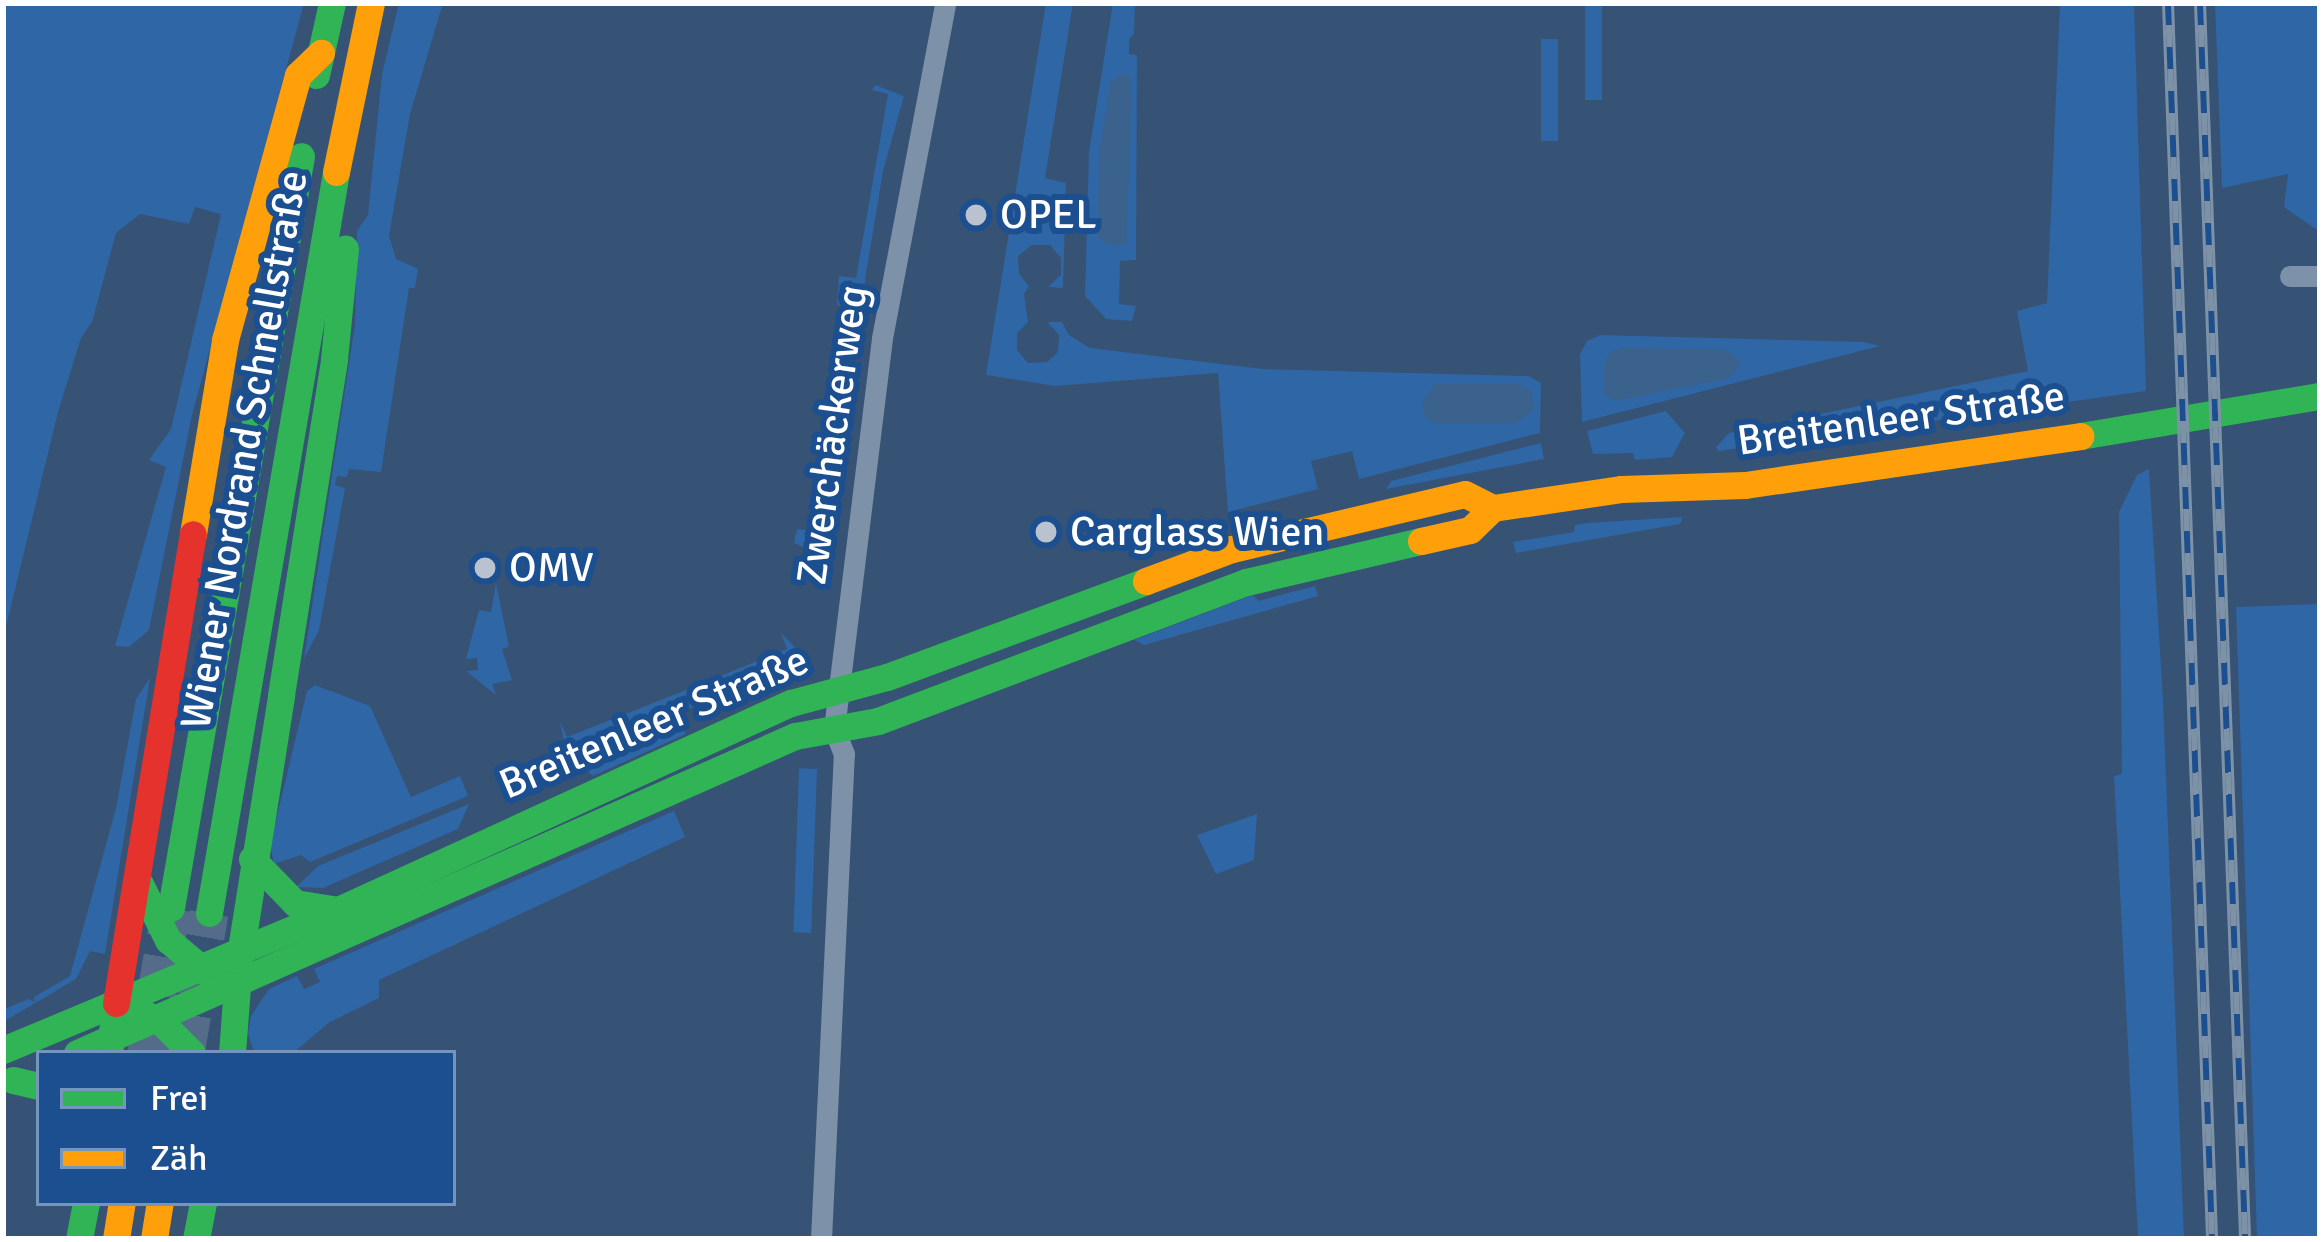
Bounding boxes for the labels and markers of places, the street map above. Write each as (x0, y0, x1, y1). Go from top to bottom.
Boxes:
place label: OPEL (1000, 190, 1097, 240)
marker: OPEL (963, 202, 989, 228)
place label: Carglass Wien (1070, 507, 1324, 557)
marker: Carglass Wien (1033, 519, 1059, 545)
place label: OMV (509, 543, 594, 593)
marker: OMV (472, 555, 498, 581)

